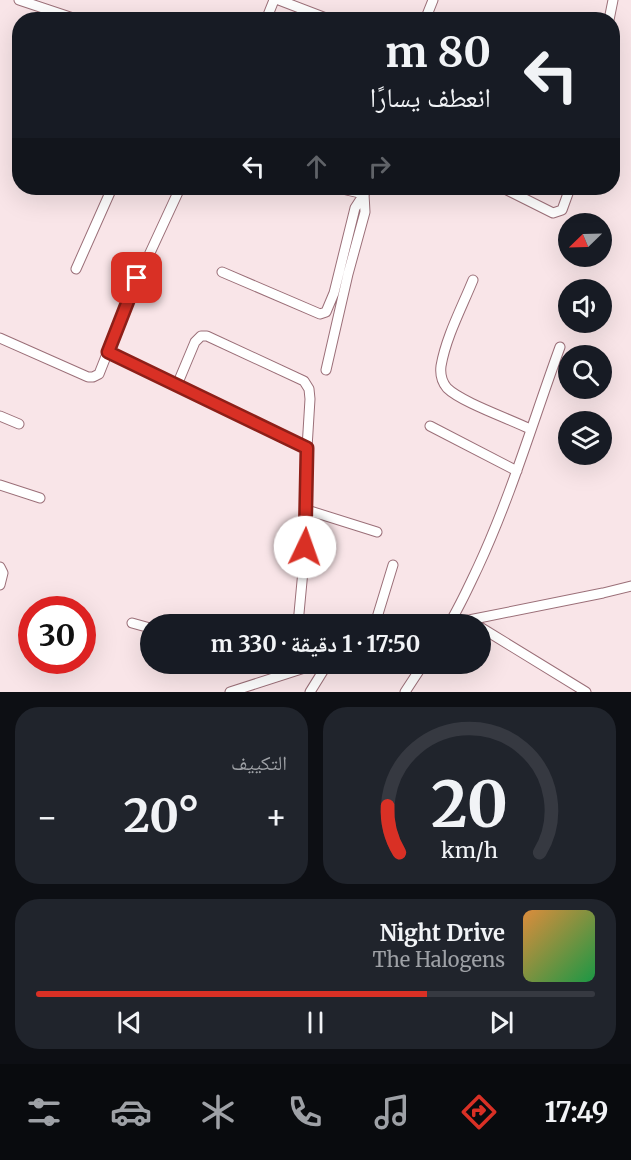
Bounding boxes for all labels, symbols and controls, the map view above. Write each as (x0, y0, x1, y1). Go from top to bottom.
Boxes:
text: 80 m (385, 26, 491, 78)
icon: left (512, 36, 590, 114)
text: انعطف يسارًا (370, 80, 491, 114)
icon: left (237, 150, 270, 183)
icon: ahead (300, 150, 333, 183)
icon: right (363, 150, 396, 183)
north arrow (558, 213, 612, 267)
map controls (558, 213, 612, 465)
pin (111, 252, 162, 303)
icon: arrive (120, 261, 153, 294)
button: sound (558, 279, 612, 333)
button: search (558, 345, 612, 399)
button: layers (558, 411, 612, 465)
position arrow (273, 515, 337, 579)
speed limit sign: 30 (18, 596, 96, 674)
text: 17:50 · 1 دقيقة · 330 m (211, 630, 420, 658)
text: التكييف (231, 750, 287, 775)
text: 20 (431, 766, 508, 844)
text: 20° (123, 788, 200, 844)
text: − (36, 797, 58, 838)
text: + (265, 797, 287, 838)
text: km/h (441, 837, 498, 864)
text: Night Drive (380, 919, 505, 947)
text: The Halogens (373, 947, 505, 972)
icon: previous (113, 1006, 146, 1039)
icon: pause (299, 1006, 332, 1039)
icon: next (485, 1006, 518, 1039)
icon: filters (23, 1091, 65, 1133)
icon: car (110, 1091, 152, 1133)
icon: climate (197, 1091, 239, 1133)
icon: phone (284, 1091, 326, 1133)
icon: music (371, 1091, 413, 1133)
icon: directions (458, 1091, 500, 1133)
text: 17:49 (545, 1095, 609, 1129)

